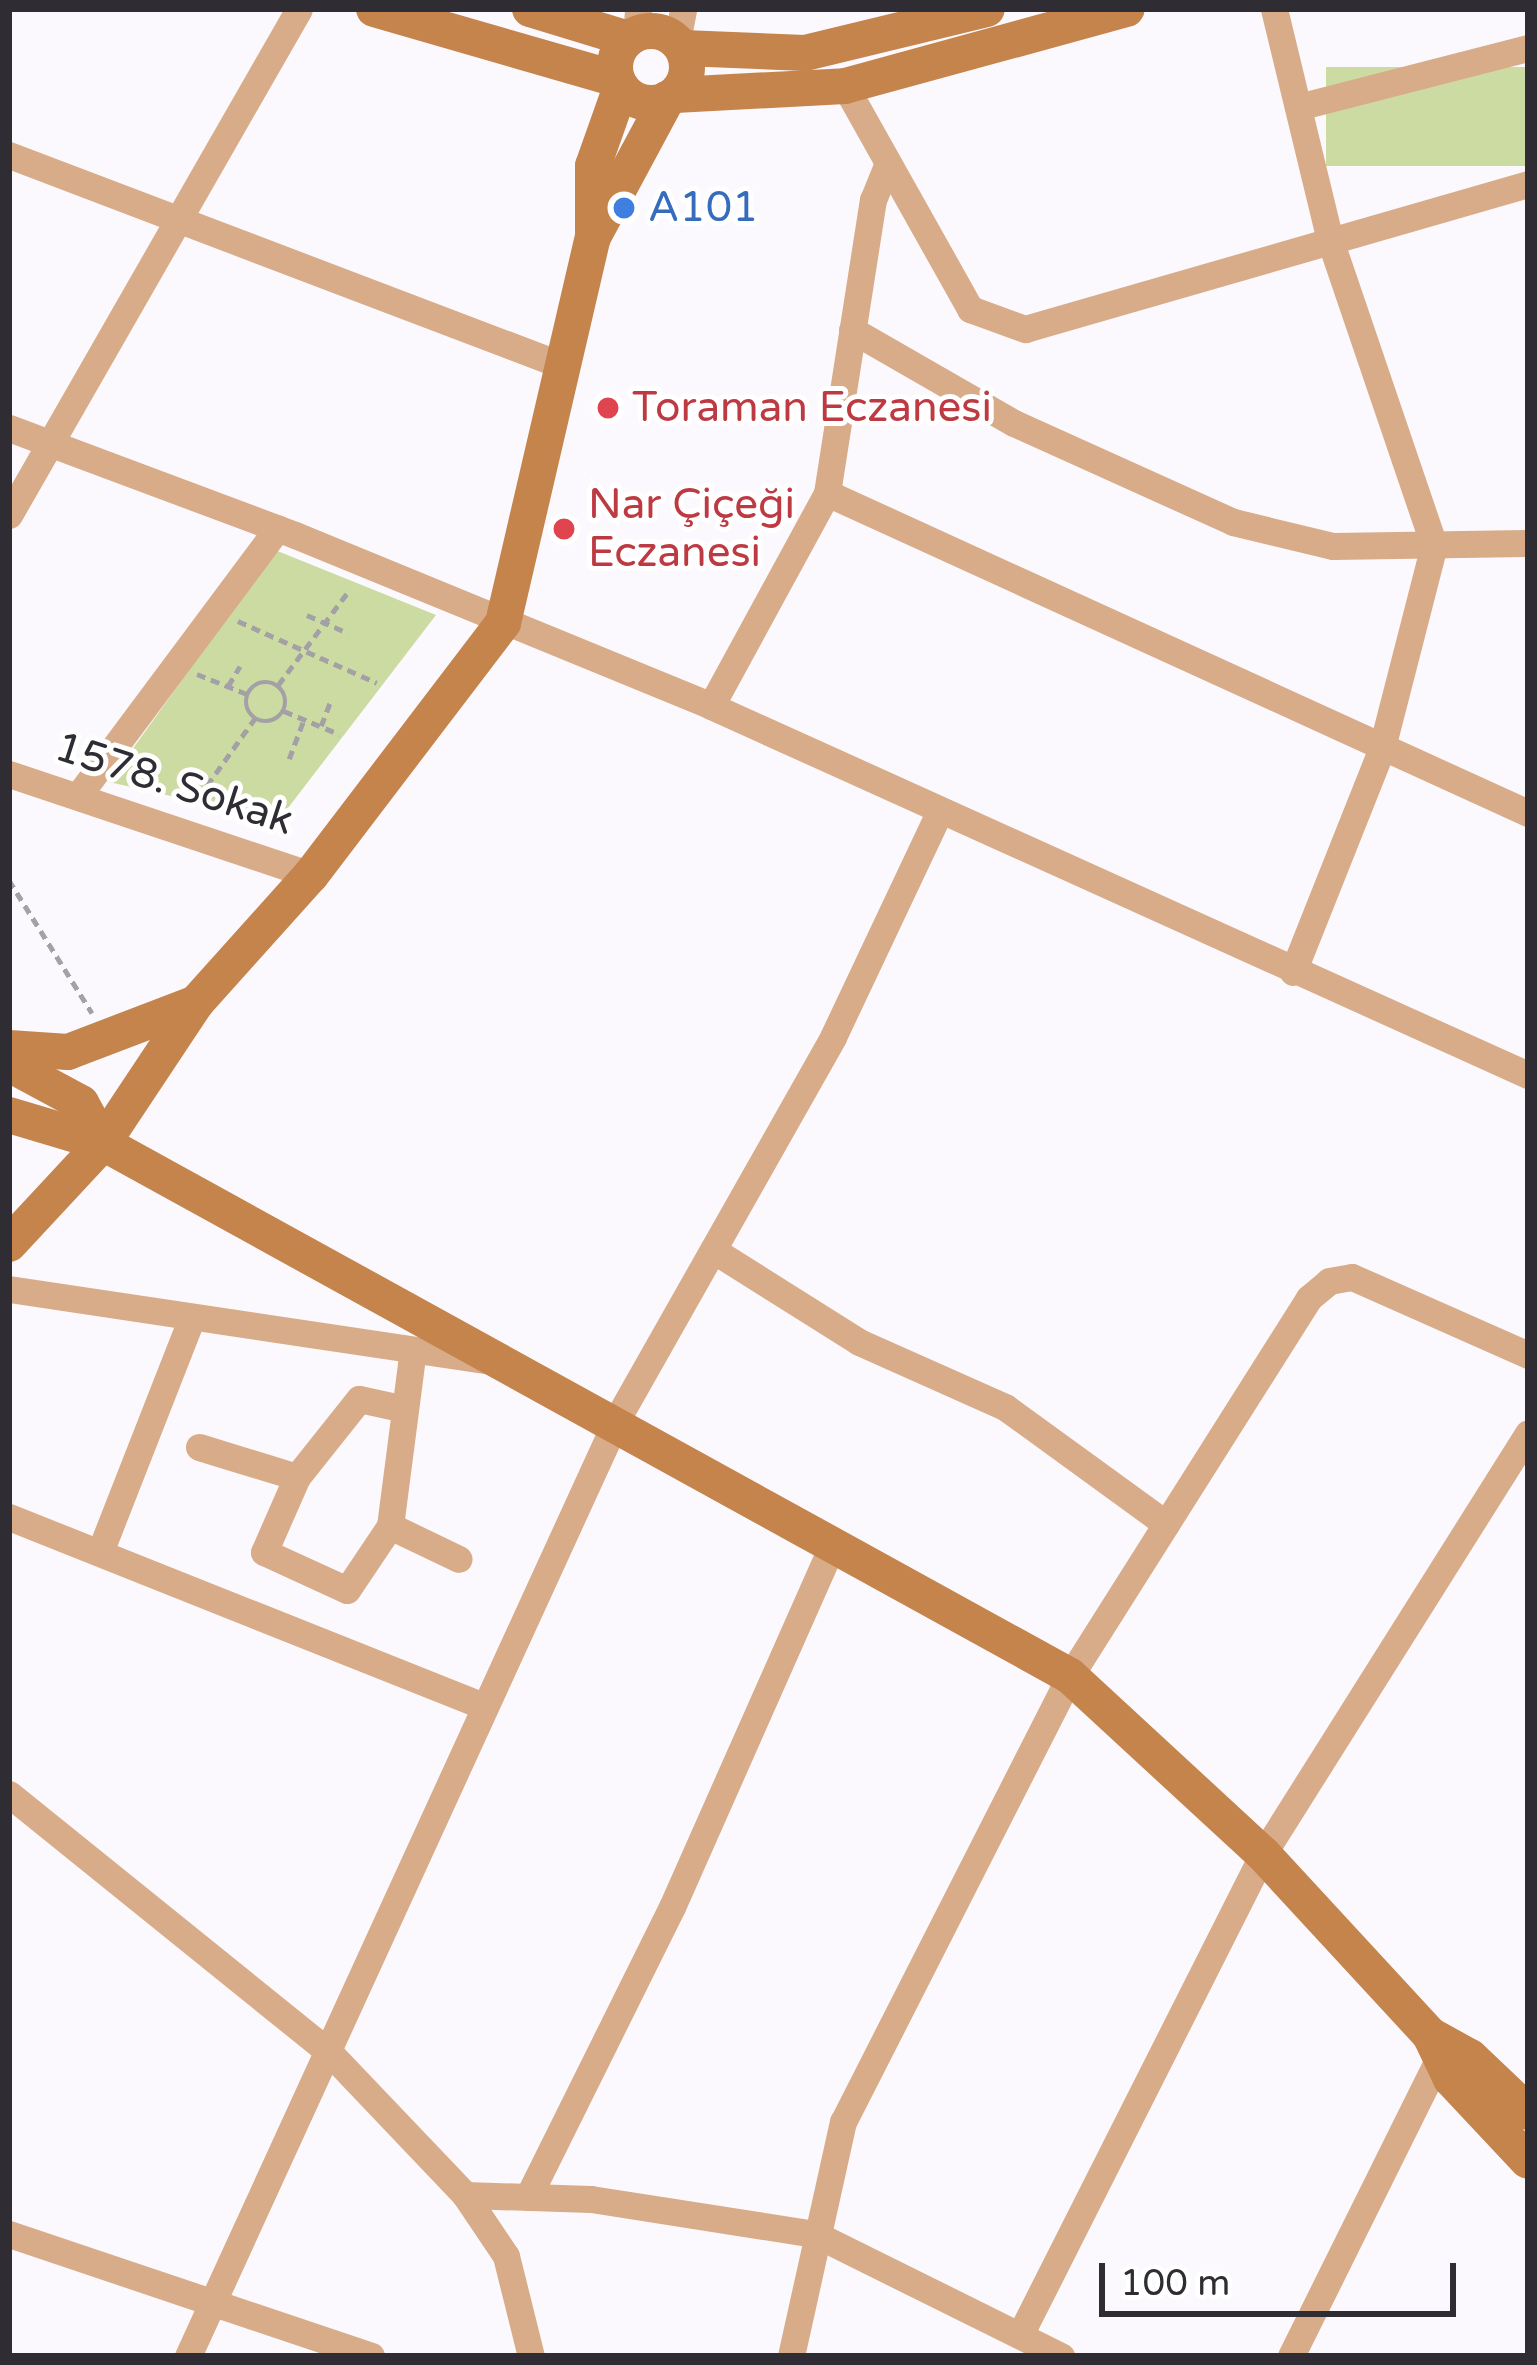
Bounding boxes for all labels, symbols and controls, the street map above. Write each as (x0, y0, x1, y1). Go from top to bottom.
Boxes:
place label: A101 (648, 183, 758, 233)
marker: A101 (611, 195, 637, 221)
place label: Toraman Eczanesi (632, 383, 992, 433)
marker: Toraman Eczanesi (595, 395, 621, 421)
place label: Nar Çiçeği Eczanesi (588, 480, 795, 578)
marker: Nar Çiçeği Eczanesi (551, 516, 577, 542)
street label: 1578. Sokak (48, 722, 300, 846)
scale bar (1105, 2239, 1462, 2313)
text: 100 m (1120, 2262, 1230, 2305)

